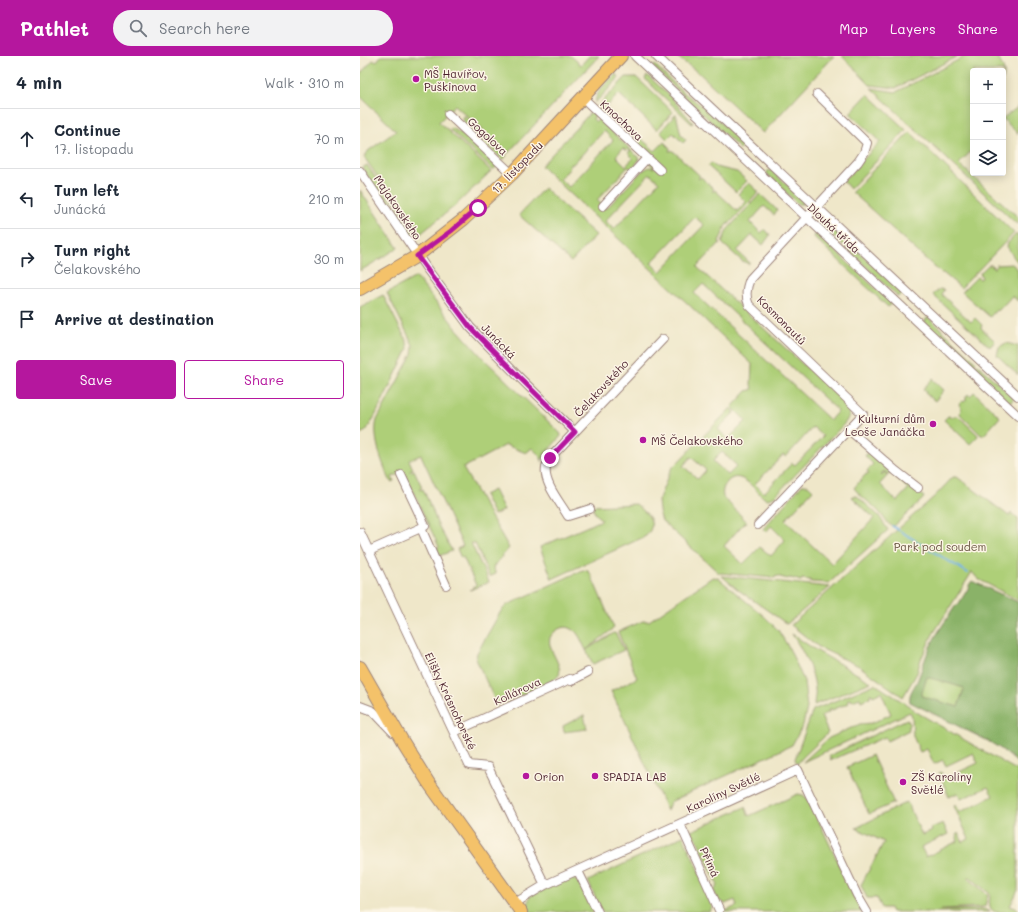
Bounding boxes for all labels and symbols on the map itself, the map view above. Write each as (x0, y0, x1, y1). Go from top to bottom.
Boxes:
place label: MŠ Havířov, Puškinova (424, 66, 487, 94)
marker: MŠ Havířov, Puškinova (411, 74, 421, 84)
street label: Kmochova (597, 96, 647, 144)
street label: Gogolova (465, 114, 511, 158)
street label: 17. listopadu (488, 138, 546, 196)
street label: Majakovského (371, 172, 425, 243)
route start (469, 199, 487, 217)
street label: Dlouhá třída (804, 200, 864, 256)
street label: Kosmonautů (754, 292, 810, 348)
street label: Junácká (478, 320, 520, 362)
street label: Čelakovského (571, 356, 632, 420)
place label: Kulturní dům Leoše Janáčka (845, 411, 925, 439)
marker: Kulturní dům Leoše Janáčka (928, 419, 938, 429)
place label: MŠ Čelakovského (651, 433, 743, 448)
marker: MŠ Čelakovského (638, 435, 648, 445)
route end (541, 449, 559, 467)
park label: Park pod soudem (894, 539, 986, 554)
street label: Elišky Krásnohorské (422, 650, 480, 752)
street label: Kollárova (491, 674, 543, 708)
street label: Karolíny Světlé (684, 768, 763, 816)
place label: Orion (534, 769, 564, 784)
place label: SPADIA LAB (603, 769, 667, 784)
place label: ZŠ Karolíny Světlé (911, 769, 972, 797)
marker: Orion (521, 771, 531, 781)
marker: SPADIA LAB (590, 771, 600, 781)
marker: ZŠ Karolíny Světlé (898, 777, 908, 787)
street label: Přímá (697, 845, 723, 879)

